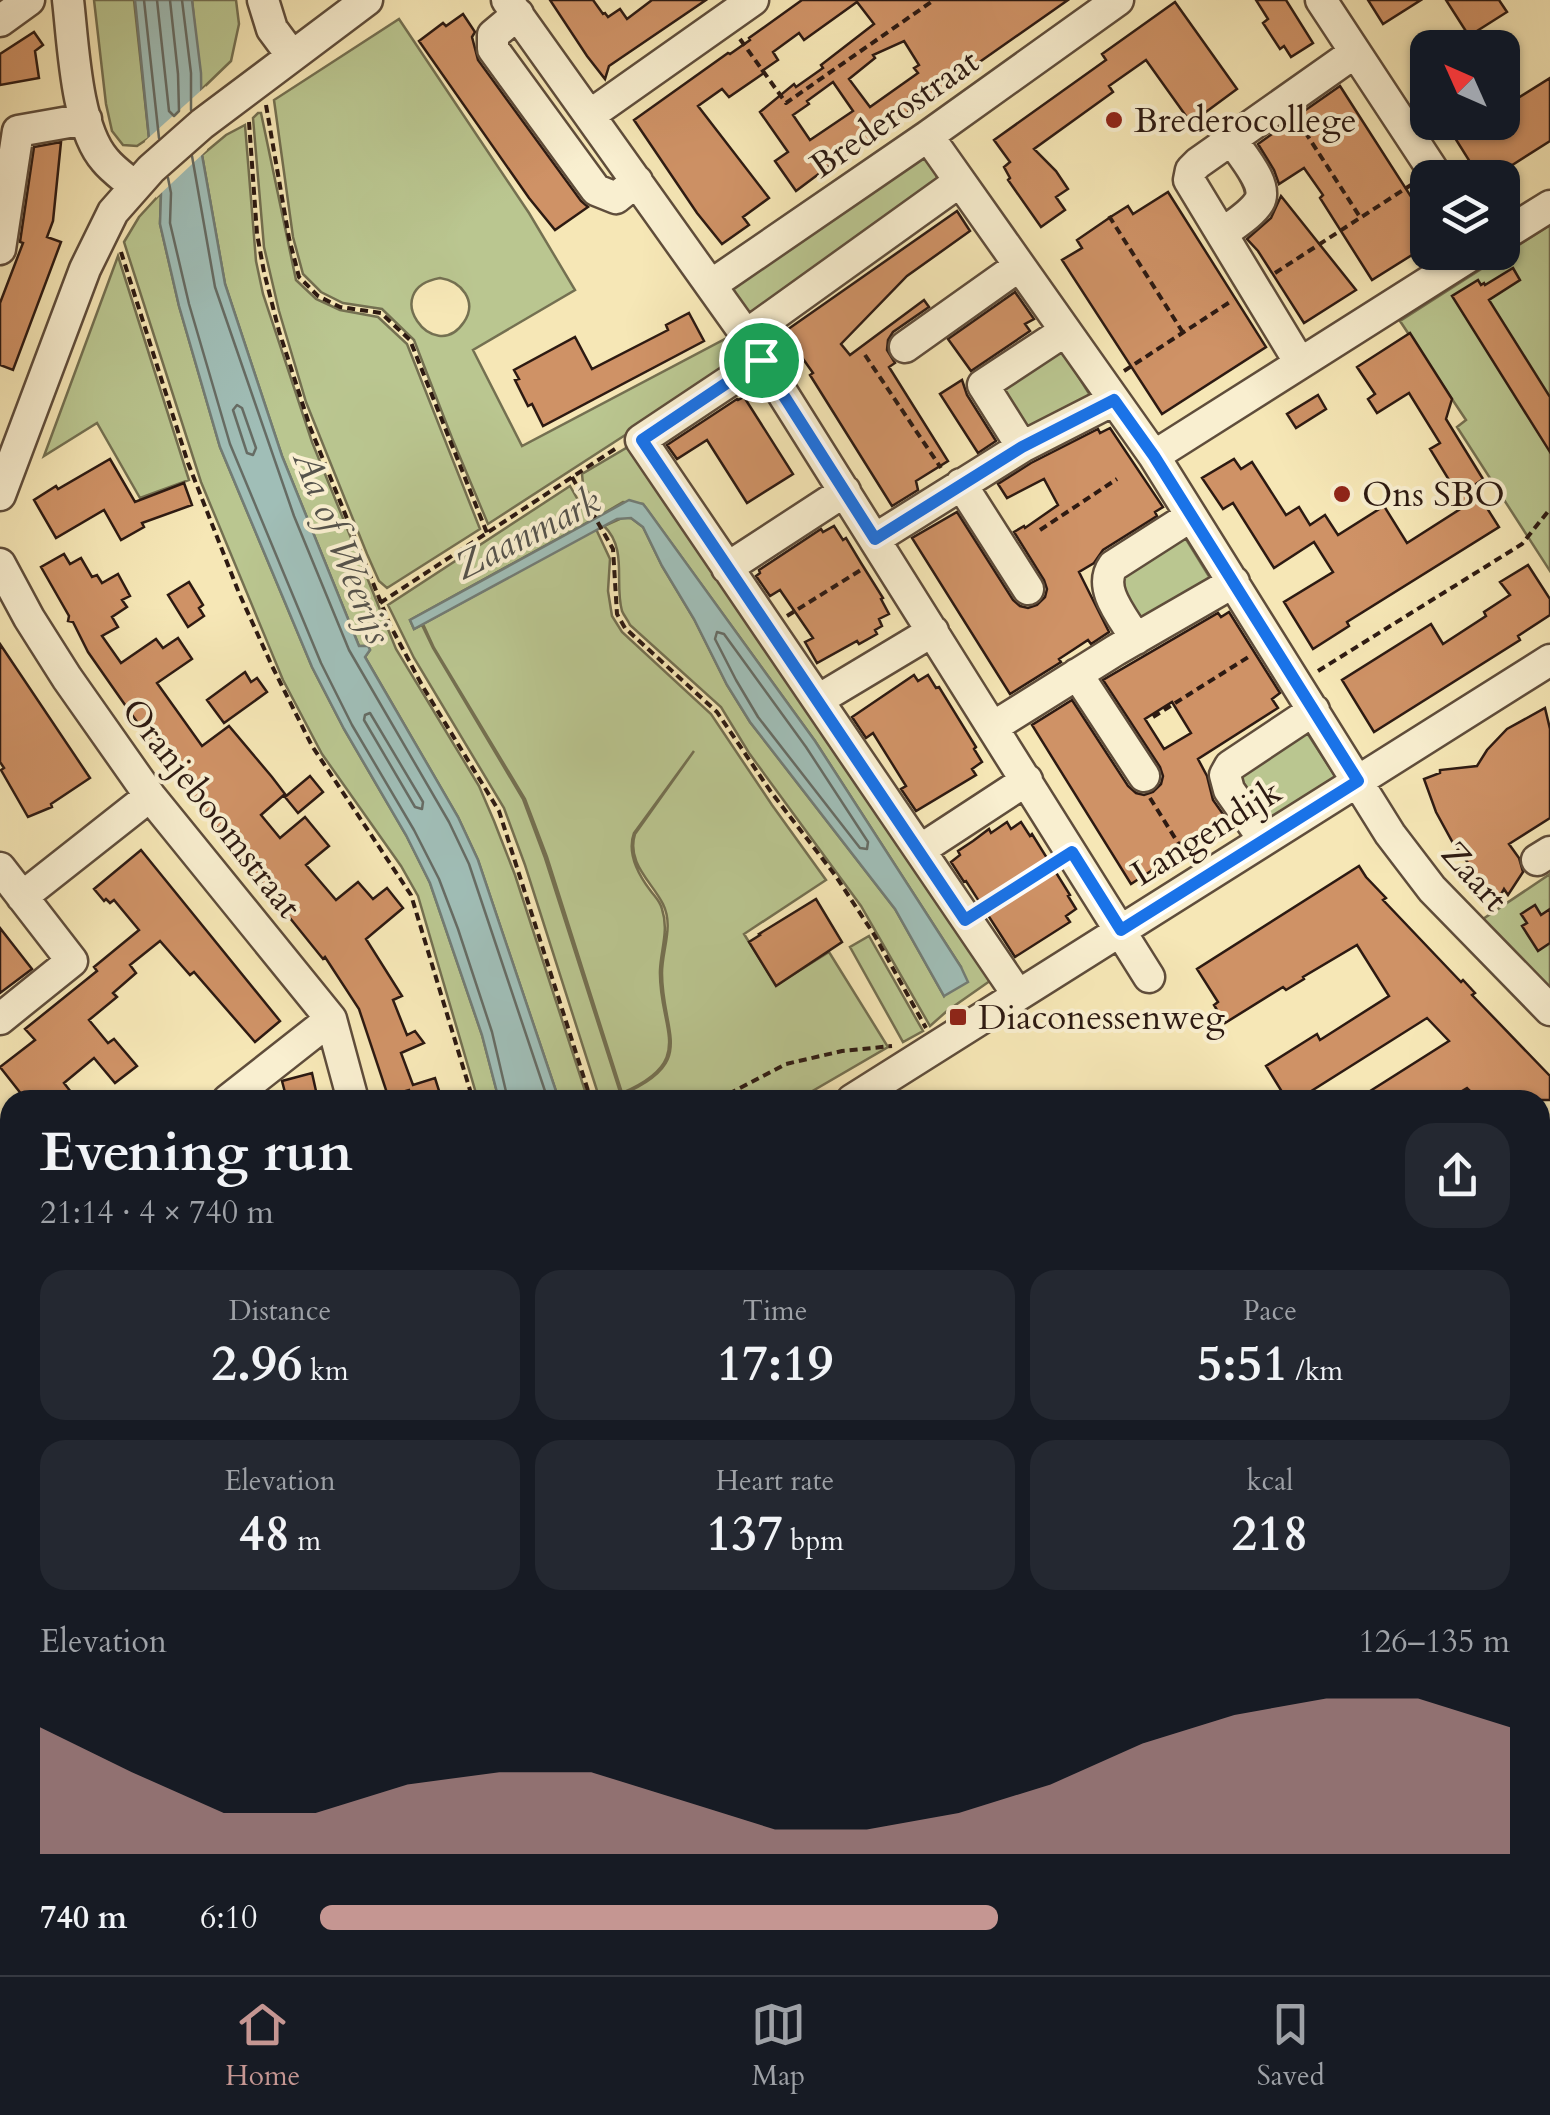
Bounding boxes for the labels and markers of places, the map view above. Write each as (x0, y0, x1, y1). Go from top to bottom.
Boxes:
place label: Brederocollege (1134, 97, 1357, 145)
marker: Brederocollege (1103, 109, 1125, 131)
pin (719, 318, 804, 403)
place label: Ons SBO (1362, 471, 1505, 519)
marker: Ons SBO (1331, 483, 1353, 505)
place label: Diaconessenweg (978, 994, 1225, 1042)
marker: Diaconessenweg (947, 1006, 969, 1028)

